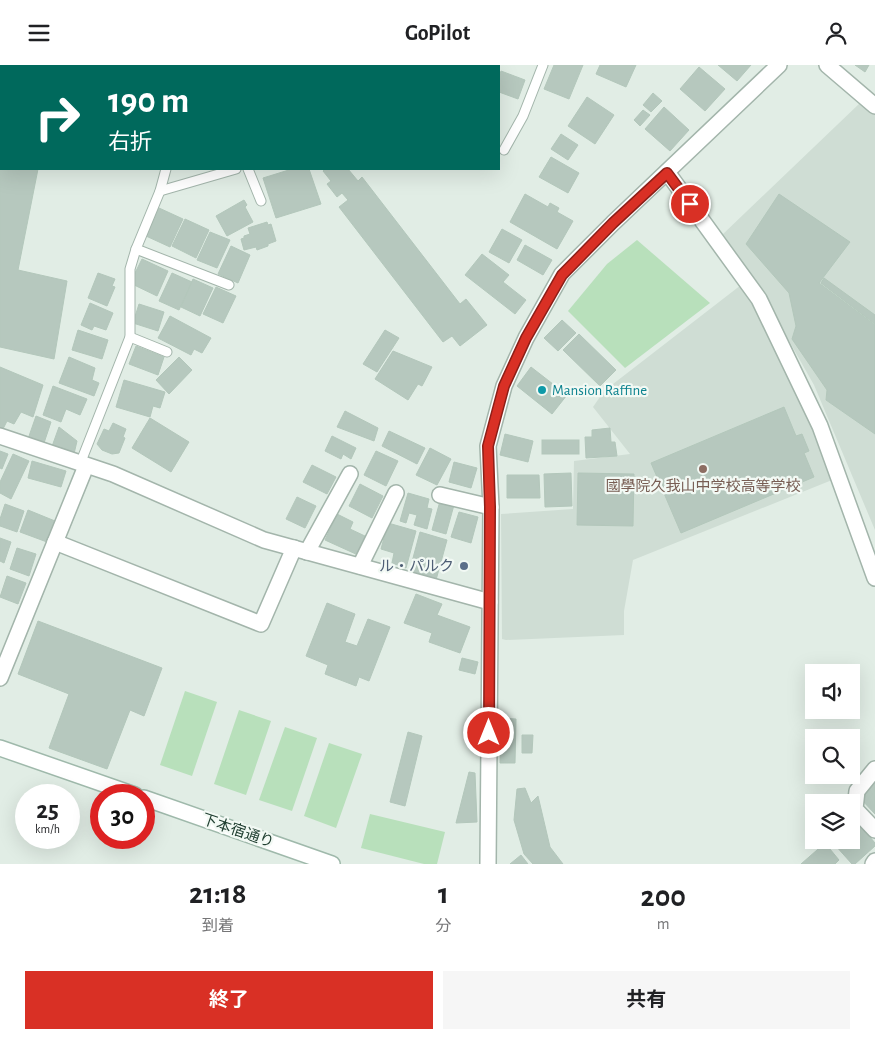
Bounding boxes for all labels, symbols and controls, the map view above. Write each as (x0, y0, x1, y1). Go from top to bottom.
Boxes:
icon: menu (25, 19, 53, 47)
icon: person (822, 19, 850, 47)
text: GoPilot (405, 22, 470, 44)
text: 190 m (108, 84, 189, 119)
icon: right (25, 85, 90, 150)
text: 右折 (108, 131, 152, 153)
pin (669, 183, 711, 225)
icon: arrive (676, 190, 704, 218)
place label: Mansion Raffine (552, 383, 647, 398)
marker: Mansion Raffine (536, 384, 548, 396)
marker: 國學院久我山中学校高等学校 (697, 463, 709, 475)
place label: 國學院久我山中学校高等学校 (605, 478, 801, 494)
place label: ル・パルク (379, 558, 454, 574)
marker: ル・パルク (458, 560, 470, 572)
map controls (805, 664, 860, 849)
button: sound (805, 664, 860, 719)
position arrow (462, 706, 514, 758)
button: search (805, 729, 860, 784)
speed limit sign: 30 (90, 784, 155, 849)
button: layers (805, 794, 860, 849)
text: 25 (36, 798, 59, 823)
street label: 下本宿通り (200, 811, 276, 850)
text: km/h (35, 823, 60, 835)
text: 21:18 (189, 879, 246, 909)
text: 1 (438, 879, 449, 909)
text: 200 (641, 882, 686, 912)
text: m (657, 916, 670, 932)
text: 到着 (202, 918, 234, 934)
text: 分 (435, 918, 452, 934)
button: 終了 (25, 971, 433, 1029)
button: 共有 (443, 971, 850, 1029)

